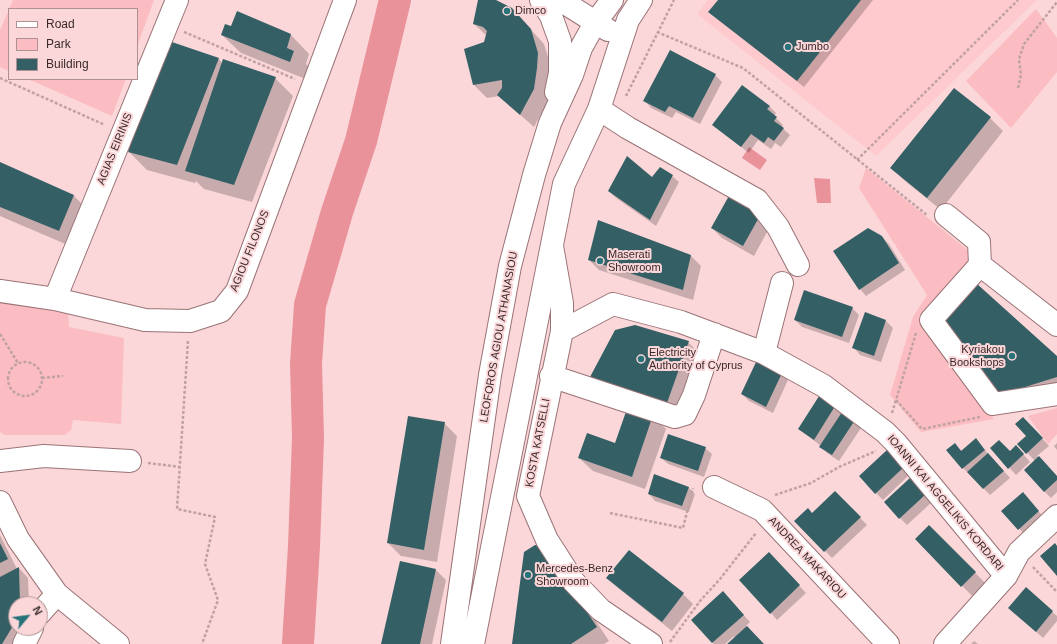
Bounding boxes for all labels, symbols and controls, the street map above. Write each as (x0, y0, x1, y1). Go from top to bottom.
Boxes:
place label: Dimco (515, 4, 546, 18)
marker: Dimco (502, 6, 512, 16)
legend (8, 8, 138, 80)
text: Road (46, 17, 75, 31)
text: Park (46, 37, 71, 51)
place label: Jumbo (796, 40, 829, 54)
marker: Jumbo (783, 42, 793, 52)
text: Building (46, 57, 89, 71)
street label: AGIAS EIRINIS (95, 111, 135, 187)
street label: AGIOU FILONOS (228, 208, 272, 294)
place label: Maserati Showroom (608, 248, 661, 274)
street label: LEOFOROS AGIOU ATHANASIOU (477, 250, 521, 424)
marker: Maserati Showroom (595, 256, 605, 266)
place label: Kyriakou Bookshops (950, 343, 1004, 369)
place label: Electricity Authority of Cyprus (649, 346, 743, 372)
marker: Kyriakou Bookshops (1007, 351, 1017, 361)
marker: Electricity Authority of Cyprus (636, 354, 646, 364)
street label: KOSTA KATSELLI (523, 398, 553, 488)
street label: IOANNI KAI AGGELIKIS KORDARI (884, 432, 1006, 574)
street label: ANDREA MAKARIOU (765, 514, 849, 602)
place label: Mercedes-Benz Showroom (536, 562, 613, 588)
marker: Mercedes-Benz Showroom (523, 570, 533, 580)
north arrow (8, 596, 48, 636)
text: N (30, 604, 45, 617)

